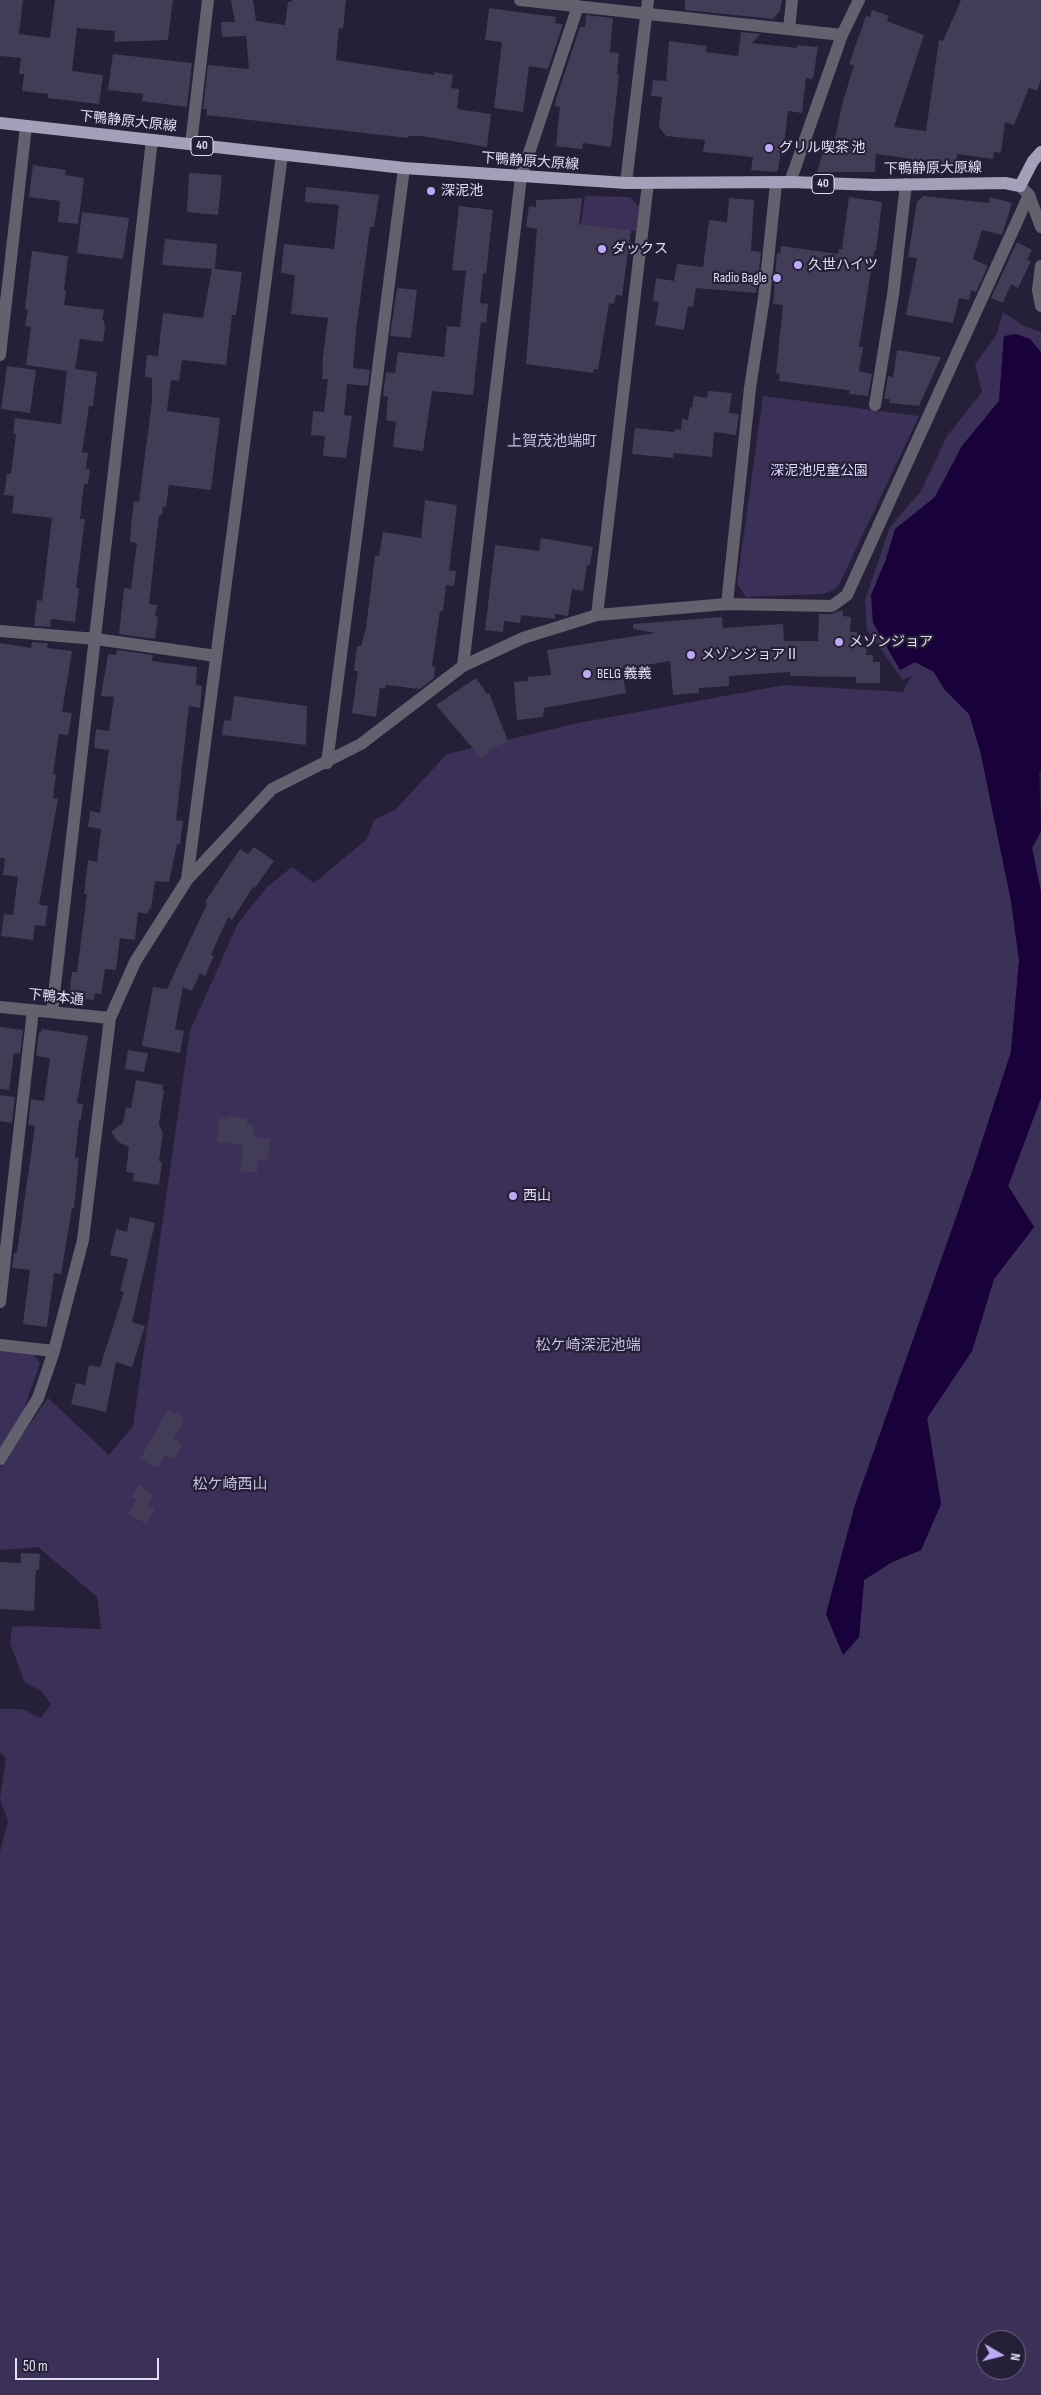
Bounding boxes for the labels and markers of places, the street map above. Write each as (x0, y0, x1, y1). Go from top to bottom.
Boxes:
place label: グリル喫茶 池 (779, 140, 865, 156)
marker: グリル喫茶 池 (763, 142, 775, 154)
place label: 深泥池 (441, 183, 483, 199)
marker: 深泥池 (425, 185, 437, 197)
place label: ダックス (612, 241, 668, 257)
marker: ダックス (596, 243, 608, 255)
place label: 久世ハイツ (808, 257, 878, 273)
marker: 久世ハイツ (792, 259, 804, 271)
place label: Radio Bagle (713, 270, 767, 286)
marker: Radio Bagle (771, 272, 783, 284)
place label: メゾンジョア (849, 634, 933, 650)
marker: メゾンジョア (833, 636, 845, 648)
place label: メゾンジョアⅡ (701, 647, 799, 663)
marker: メゾンジョアⅡ (685, 649, 697, 661)
place label: BELG 義義 (597, 666, 651, 682)
marker: BELG 義義 (581, 668, 593, 680)
place label: 西山 (523, 1188, 551, 1204)
marker: 西山 (507, 1190, 519, 1202)

